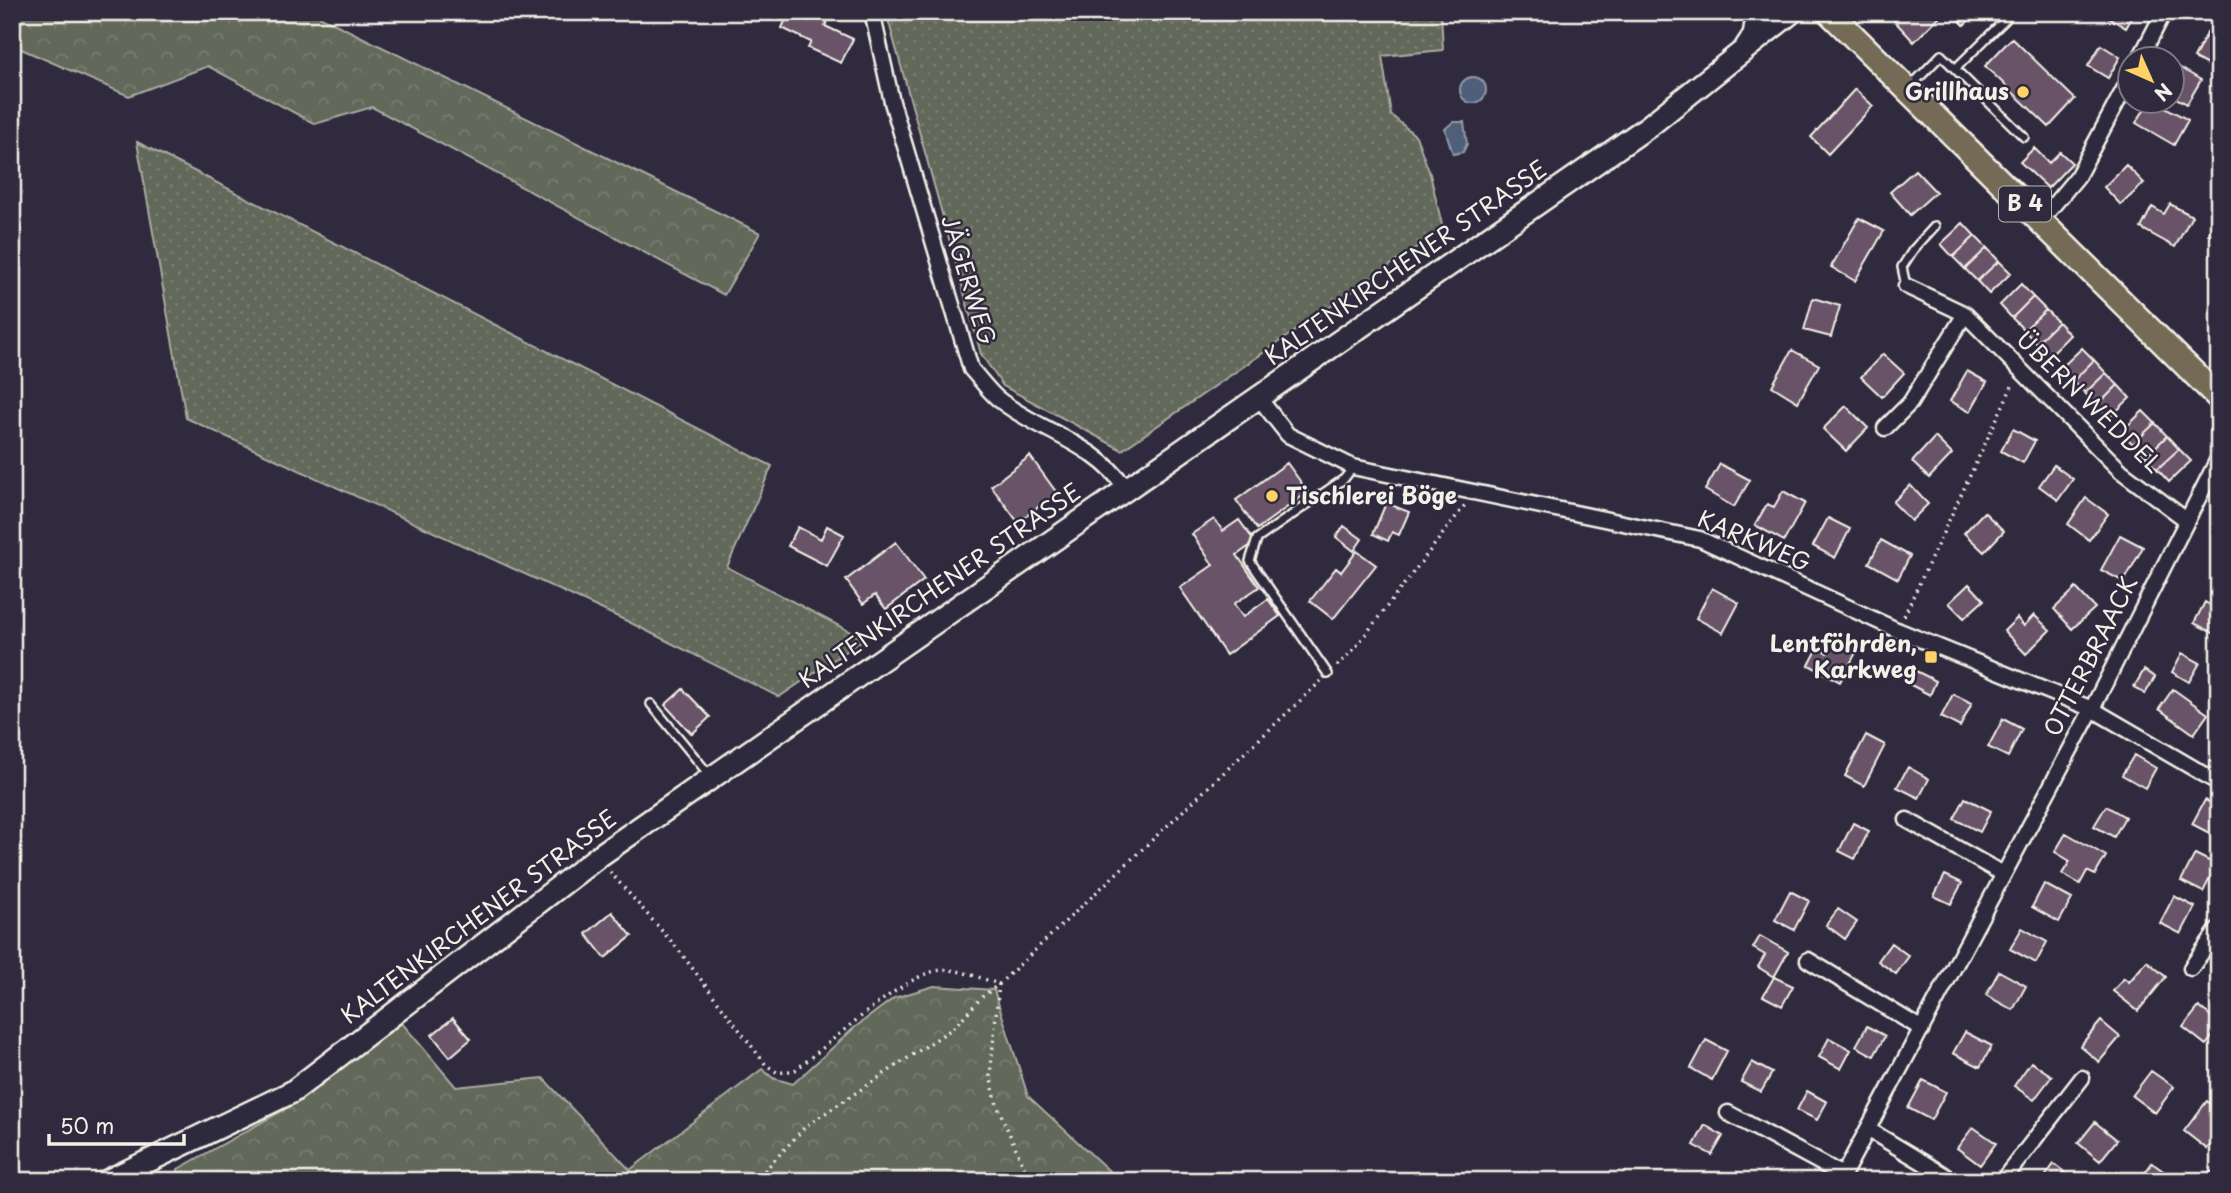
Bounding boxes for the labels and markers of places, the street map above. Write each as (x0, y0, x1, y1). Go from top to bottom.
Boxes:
place label: Grillhaus (1905, 73, 2009, 108)
marker: Grillhaus (2015, 84, 2031, 100)
place label: Tischlerei Böge (1286, 477, 1458, 512)
marker: Tischlerei Böge (1264, 488, 1280, 504)
place label: Lentföhrden, Karkweg (1770, 625, 1917, 686)
marker: Lentföhrden, Karkweg (1923, 649, 1939, 665)

